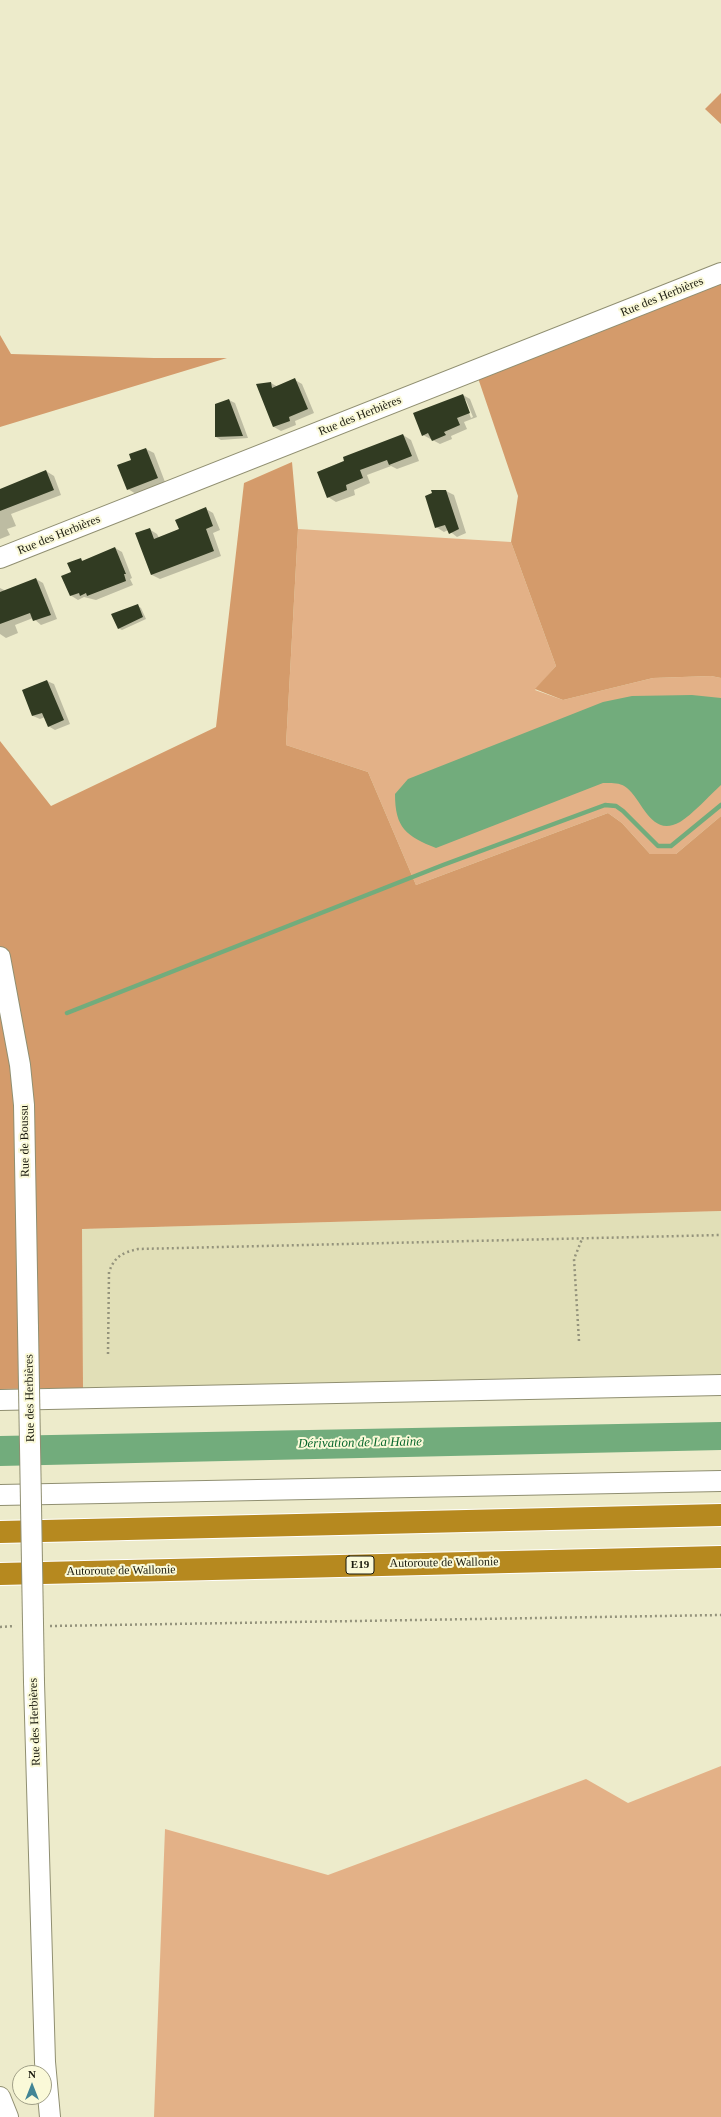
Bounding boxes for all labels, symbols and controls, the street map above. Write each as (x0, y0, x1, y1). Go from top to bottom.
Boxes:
street label: Rue des Herbières (619, 274, 705, 320)
street label: Rue des Herbières (317, 393, 403, 439)
street label: Rue des Herbières (16, 512, 102, 558)
street label: Rue de Boussu (17, 1105, 33, 1177)
street label: Rue des Herbières (22, 1354, 38, 1442)
water label: Dérivation de La Haine (298, 1434, 422, 1452)
street label: Autoroute de Wallonie (389, 1555, 499, 1571)
road number: E19 (346, 1556, 374, 1574)
street label: Autoroute de Wallonie (66, 1563, 176, 1579)
street label: Rue des Herbières (26, 1678, 44, 1766)
north arrow (12, 2065, 52, 2105)
text: N (28, 2068, 36, 2080)

